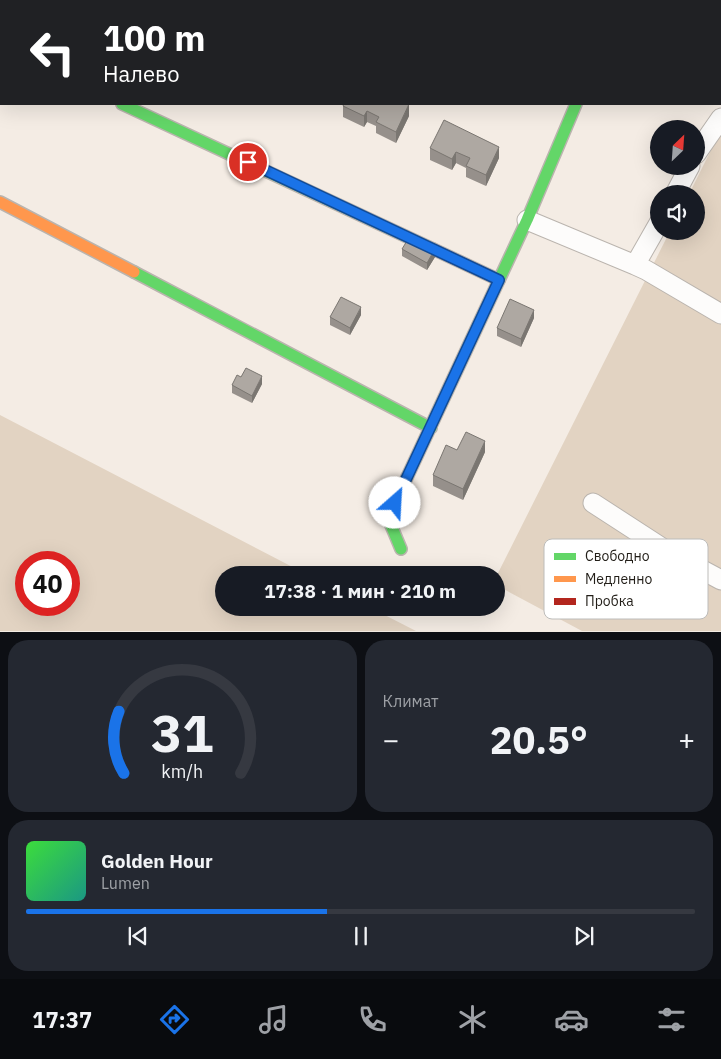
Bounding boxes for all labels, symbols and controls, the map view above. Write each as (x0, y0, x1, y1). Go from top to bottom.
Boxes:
text: 100 m (103, 15, 206, 61)
icon: left (20, 20, 85, 85)
text: Налево (103, 59, 180, 88)
north arrow (650, 120, 705, 175)
map controls (650, 120, 705, 240)
pin (227, 141, 269, 183)
icon: arrive (234, 148, 262, 176)
button: sound (650, 185, 705, 240)
position arrow (368, 476, 420, 528)
legend (544, 539, 708, 619)
text: Свободно (585, 547, 650, 565)
speed limit sign: 40 (15, 551, 80, 616)
text: Медленно (585, 570, 653, 588)
text: 17:38 · 1 мин · 210 m (264, 579, 456, 603)
text: Пробка (585, 592, 634, 610)
text: Климат (383, 691, 439, 711)
text: 31 (151, 699, 213, 766)
text: 20.5° (490, 715, 588, 764)
text: − (383, 721, 399, 758)
text: + (678, 721, 695, 758)
text: km/h (161, 760, 203, 783)
text: Golden Hour (101, 849, 213, 873)
text: Lumen (101, 873, 150, 893)
icon: previous (124, 922, 152, 950)
icon: pause (347, 922, 375, 950)
icon: next (570, 922, 598, 950)
icon: directions (157, 1002, 192, 1037)
icon: music (256, 1002, 291, 1037)
icon: phone (355, 1002, 390, 1037)
icon: climate (455, 1002, 490, 1037)
icon: car (554, 1002, 589, 1037)
icon: filters (654, 1002, 689, 1037)
text: 17:37 (32, 1005, 92, 1034)

